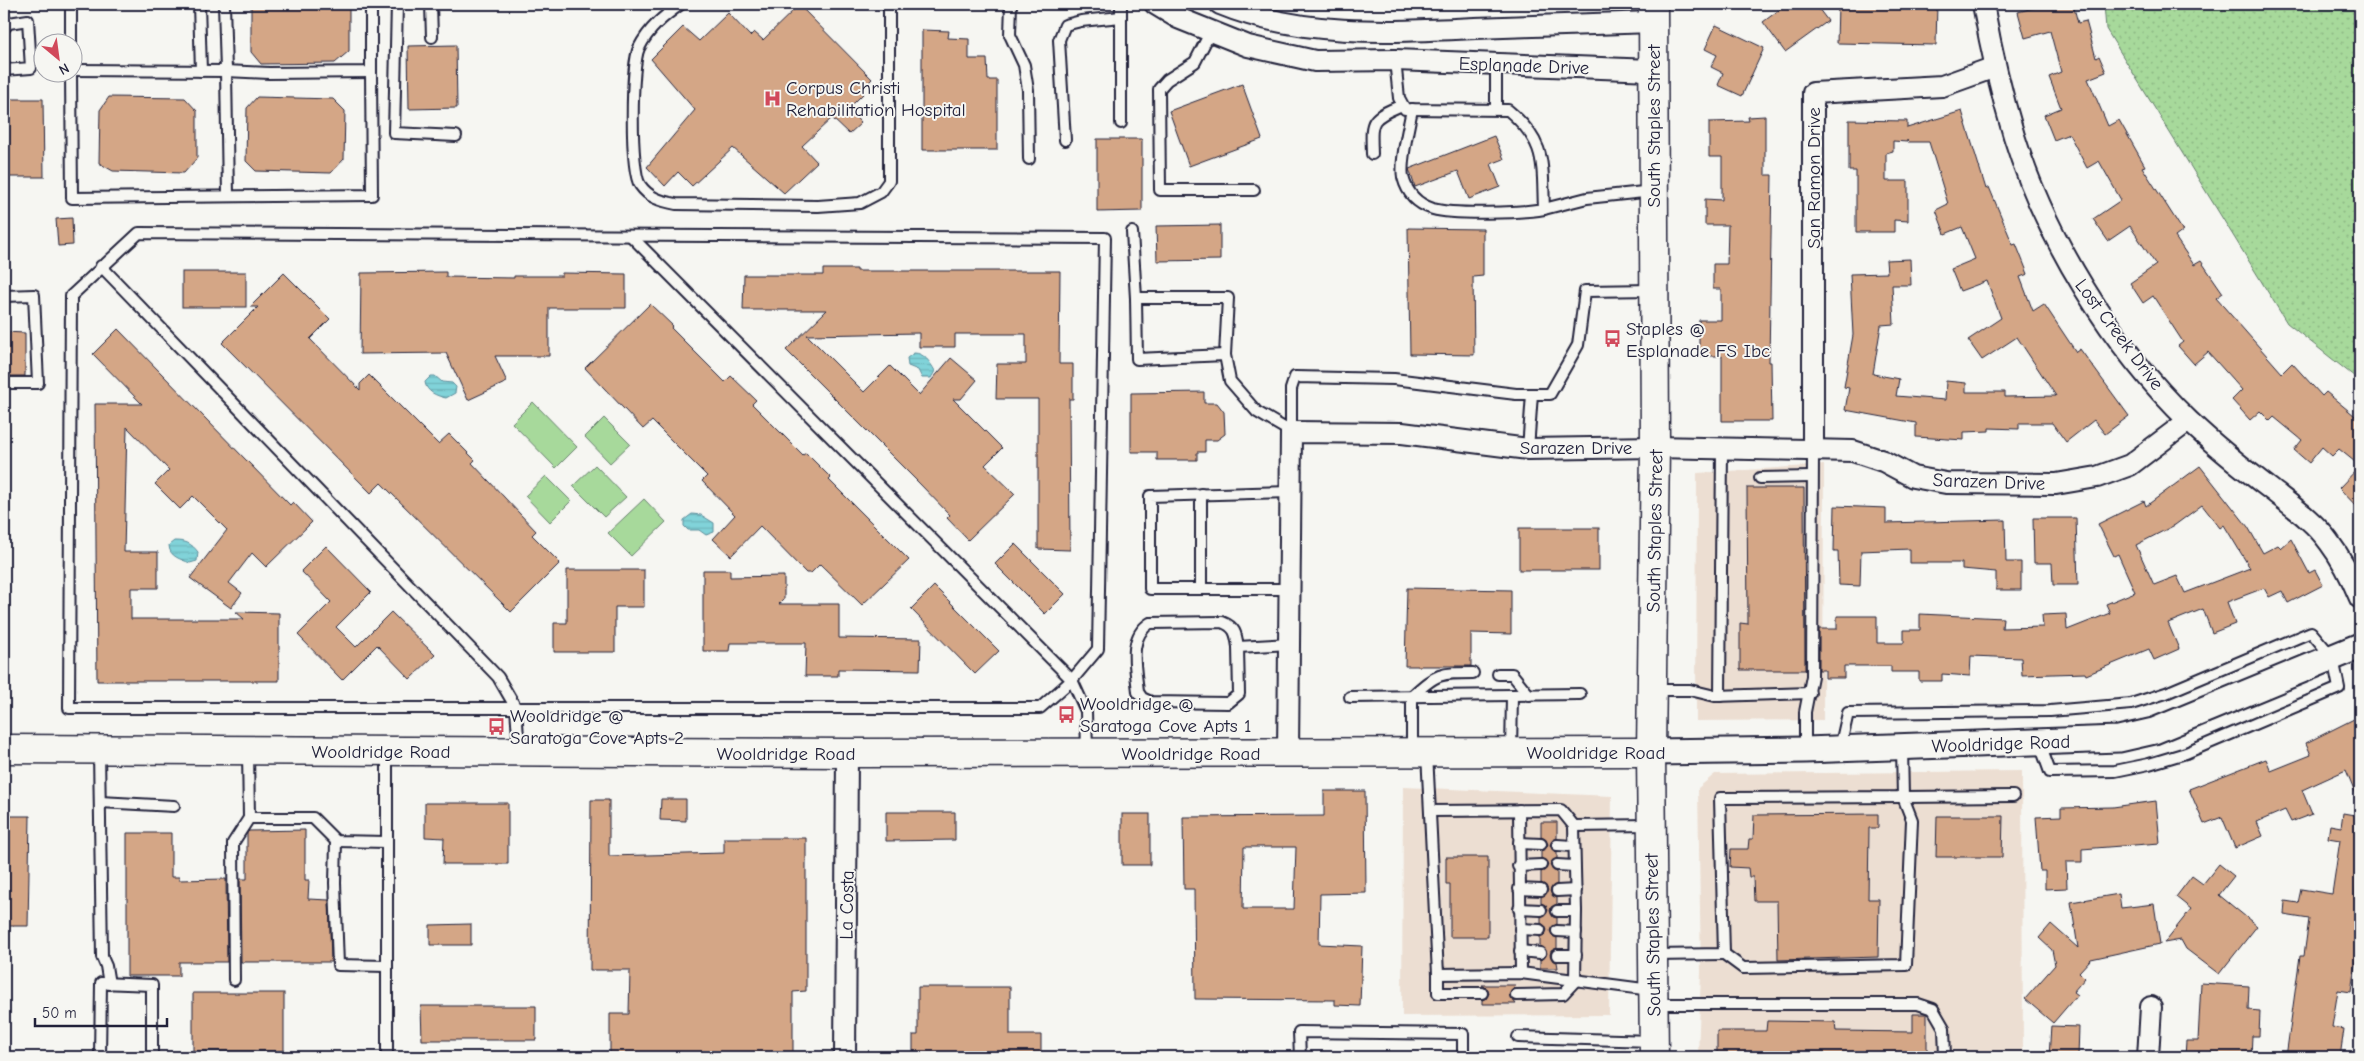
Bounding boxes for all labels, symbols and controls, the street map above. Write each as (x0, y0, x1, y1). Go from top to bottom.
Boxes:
north arrow (32, 32, 82, 82)
street label: South Staples Street (1643, 44, 1665, 207)
street label: Esplanade Drive (1458, 53, 1590, 79)
text: N (56, 59, 72, 79)
place label: Corpus Christi Rehabilitation Hospital (786, 77, 966, 121)
hospital icon: Corpus Christi Rehabilitation Hospital (762, 88, 782, 108)
street label: San Ramon Drive (1803, 107, 1825, 249)
street label: Lost Creek Drive (2070, 275, 2168, 394)
place label: Staples @ Esplanade FS Ibc (1626, 318, 1770, 362)
bus stop icon: Staples @ Esplanade FS Ibc (1602, 329, 1622, 349)
street label: Sarazen Drive (1520, 437, 1632, 459)
street label: South Staples Street (1643, 449, 1667, 613)
street label: Sarazen Drive (1932, 469, 2045, 495)
place label: Wooldridge @ Saratoga Cove Apts 1 (1080, 693, 1252, 737)
bus stop icon: Wooldridge @ Saratoga Cove Apts 1 (1056, 704, 1076, 724)
place label: Wooldridge @ Saratoga Cove Apts 2 (510, 705, 684, 749)
bus stop icon: Wooldridge @ Saratoga Cove Apts 2 (486, 716, 506, 736)
street label: Wooldridge Road (1931, 731, 2071, 757)
street label: Wooldridge Road (312, 741, 450, 763)
street label: Wooldridge Road (1527, 742, 1665, 764)
street label: Wooldridge Road (717, 743, 855, 765)
street label: Wooldridge Road (1122, 743, 1260, 765)
street label: South Staples Street (1641, 853, 1665, 1017)
street label: La Costa (835, 870, 859, 940)
scale bar (35, 996, 168, 1028)
text: 50 m (42, 1004, 77, 1022)

